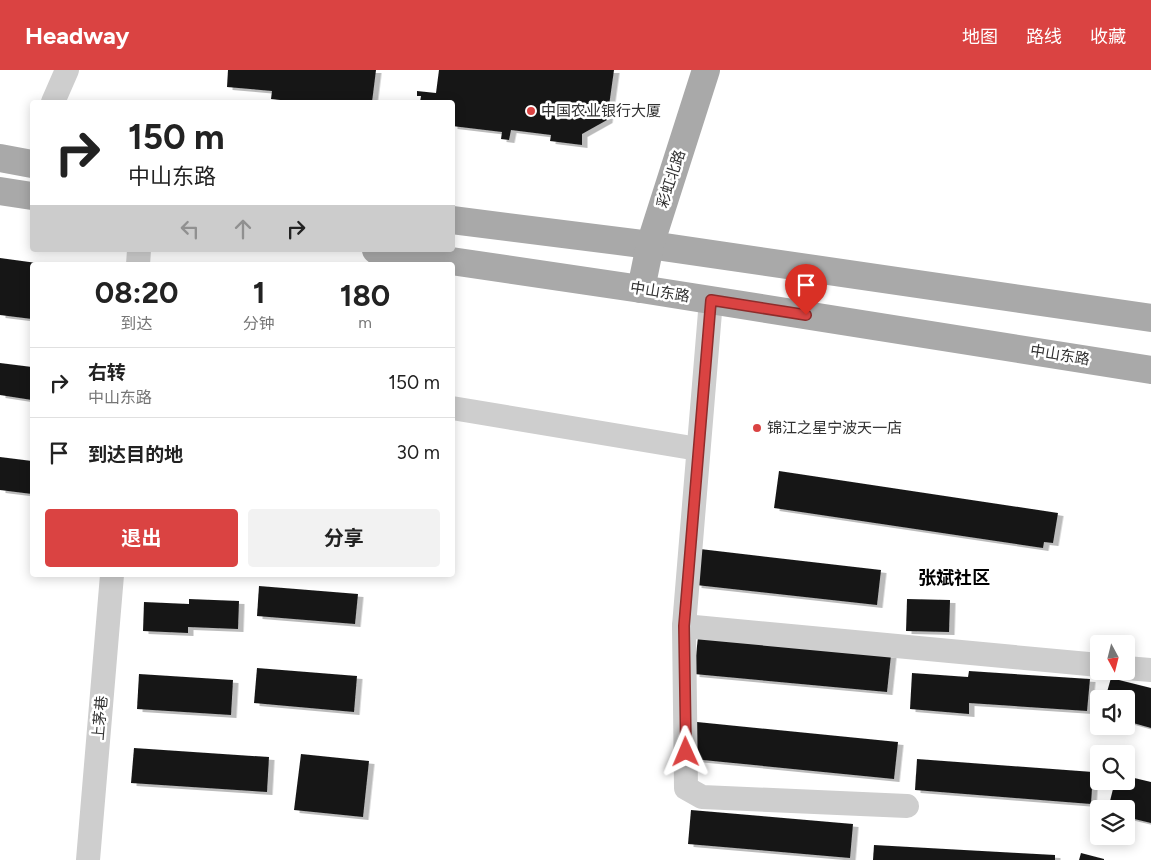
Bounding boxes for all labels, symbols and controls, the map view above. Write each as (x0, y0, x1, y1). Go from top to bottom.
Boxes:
text: Headway (25, 21, 129, 50)
text: 地图 (962, 26, 998, 48)
text: 路线 (1026, 26, 1062, 48)
text: 收藏 (1090, 26, 1126, 48)
place label: 中国农业银行大厦 (541, 102, 661, 120)
marker: 中国农业银行大厦 (525, 105, 537, 117)
text: 150 m (128, 116, 225, 158)
icon: right (45, 120, 110, 185)
street label: 彩虹北路 (653, 148, 689, 210)
text: 中山东路 (128, 163, 216, 190)
icon: left (176, 215, 204, 243)
icon: ahead (229, 215, 257, 243)
icon: right (282, 215, 310, 243)
pin (785, 264, 827, 315)
icon: arrive (792, 271, 820, 299)
text: 08:20 (95, 274, 178, 311)
text: 1 (253, 274, 265, 311)
text: 180 (340, 277, 390, 314)
street label: 中山东路 (629, 278, 691, 306)
text: m (358, 313, 372, 332)
text: 到达 (121, 314, 153, 333)
text: 分钟 (243, 314, 275, 333)
street label: 中山东路 (1029, 341, 1091, 369)
text: 右转 (88, 361, 126, 384)
icon: right (45, 369, 73, 397)
text: 150 m (388, 371, 440, 394)
text: 中山东路 (88, 388, 152, 407)
place label: 锦江之星宁波天一店 (767, 419, 902, 437)
marker: 锦江之星宁波天一店 (751, 422, 763, 434)
icon: arrive (45, 439, 73, 467)
text: 30 m (397, 441, 440, 464)
text: 到达目的地 (88, 443, 183, 466)
button: 退出 (45, 509, 238, 567)
button: 分享 (248, 509, 440, 567)
district label: 张斌社区 (918, 567, 990, 589)
north arrow (1090, 635, 1135, 680)
map controls (1090, 635, 1135, 845)
button: sound (1090, 690, 1135, 735)
street label: 上茅巷 (89, 695, 111, 741)
position arrow (659, 725, 711, 777)
button: search (1090, 745, 1135, 790)
button: layers (1090, 800, 1135, 845)

